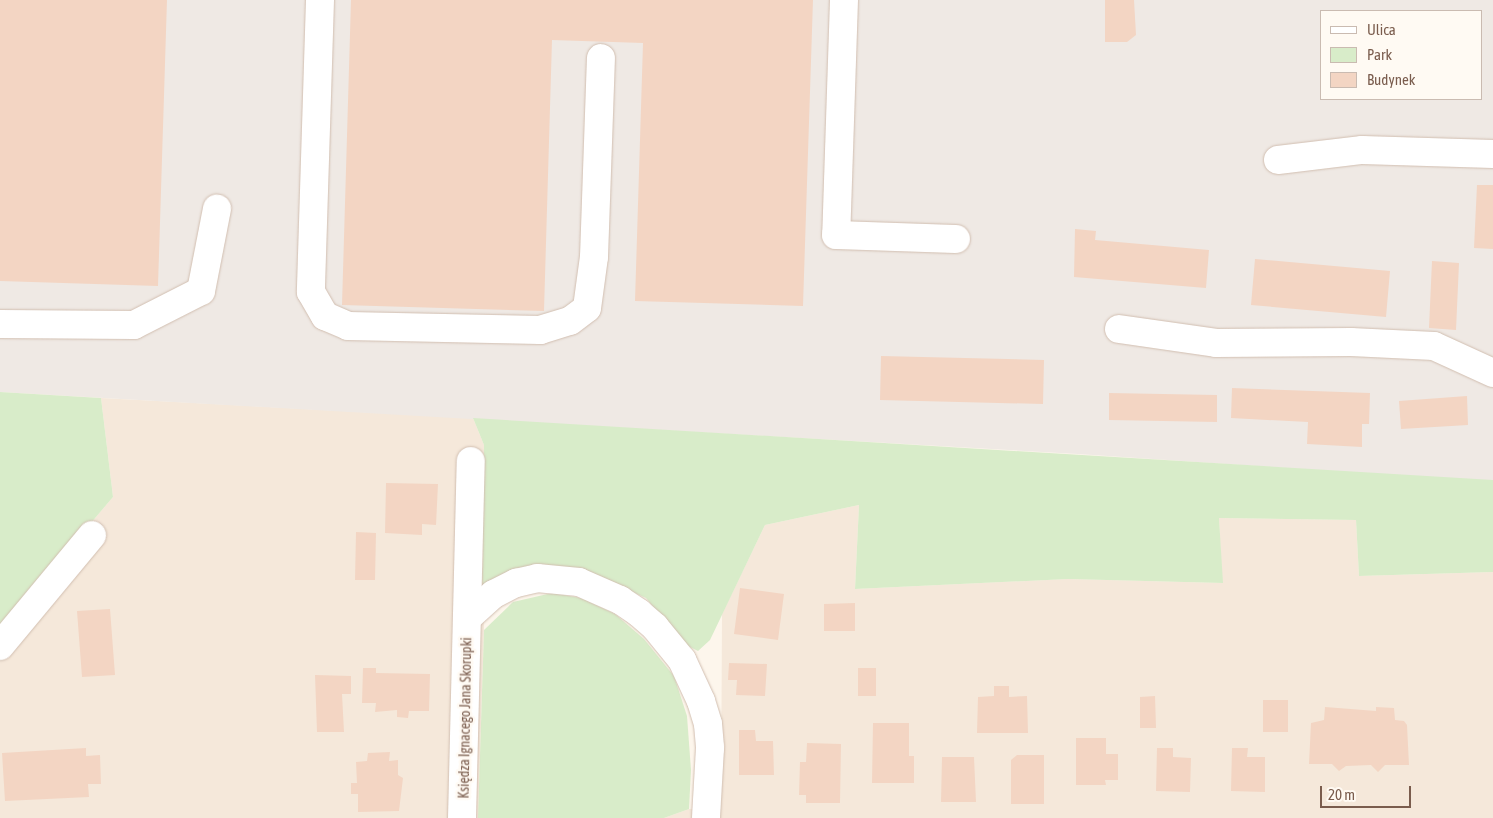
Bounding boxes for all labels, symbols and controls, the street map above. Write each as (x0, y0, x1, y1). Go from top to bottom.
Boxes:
legend (1320, 10, 1483, 100)
text: Ulica (1367, 21, 1396, 38)
text: Park (1367, 46, 1392, 63)
text: Budynek (1367, 71, 1415, 88)
street label: Księdza Ignacego Jana Skorupki (455, 637, 475, 799)
scale bar (1323, 776, 1414, 808)
text: 20 m (1328, 786, 1355, 803)

